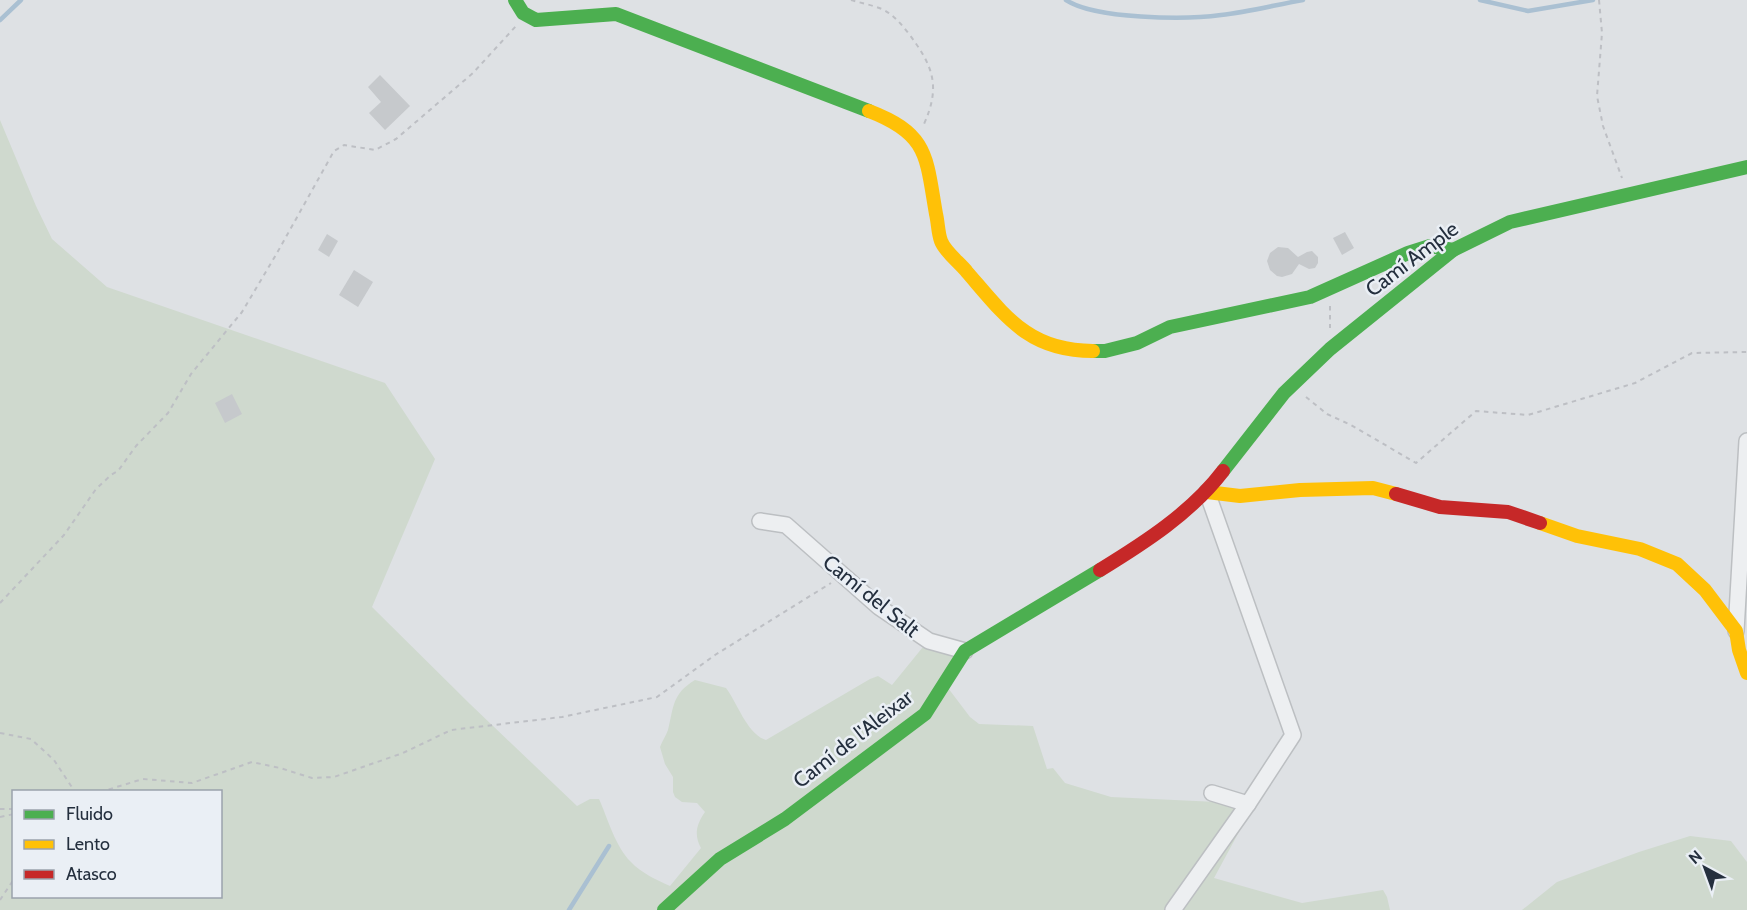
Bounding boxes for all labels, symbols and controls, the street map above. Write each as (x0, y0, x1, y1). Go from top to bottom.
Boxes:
street label: Camí Ample (1361, 216, 1463, 301)
street label: Camí del Salt (818, 549, 925, 642)
street label: Camí de l'Aleixar (788, 684, 918, 793)
legend (12, 790, 222, 898)
text: Fluido (66, 803, 113, 825)
text: Lento (66, 833, 110, 855)
north arrow (1675, 838, 1735, 898)
text: N (1685, 846, 1706, 868)
text: Atasco (66, 863, 117, 885)

